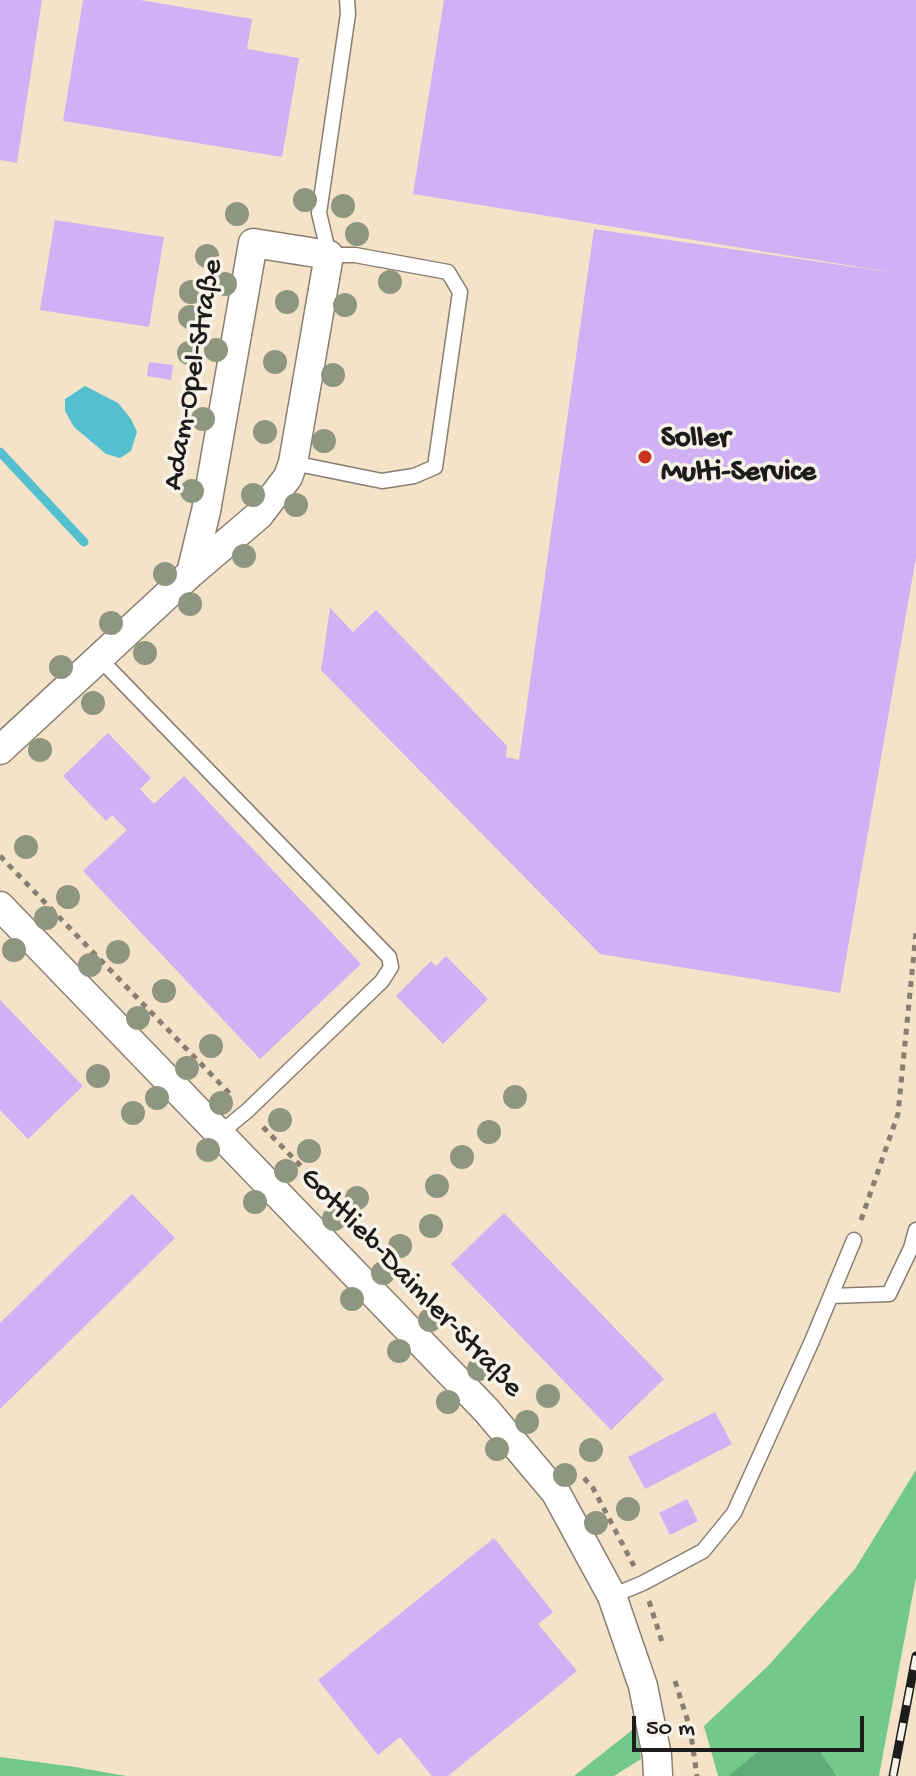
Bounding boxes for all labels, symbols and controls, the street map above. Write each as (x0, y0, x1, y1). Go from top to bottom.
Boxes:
street label: Adam-Opel-Straße (157, 257, 233, 493)
place label: Soller Multi-Service (661, 422, 816, 492)
marker: Soller Multi-Service (636, 448, 654, 466)
street label: Gottlieb-Daimler-Straße (291, 1161, 529, 1407)
scale bar (636, 1700, 868, 1750)
text: 50 m (646, 1715, 695, 1744)

